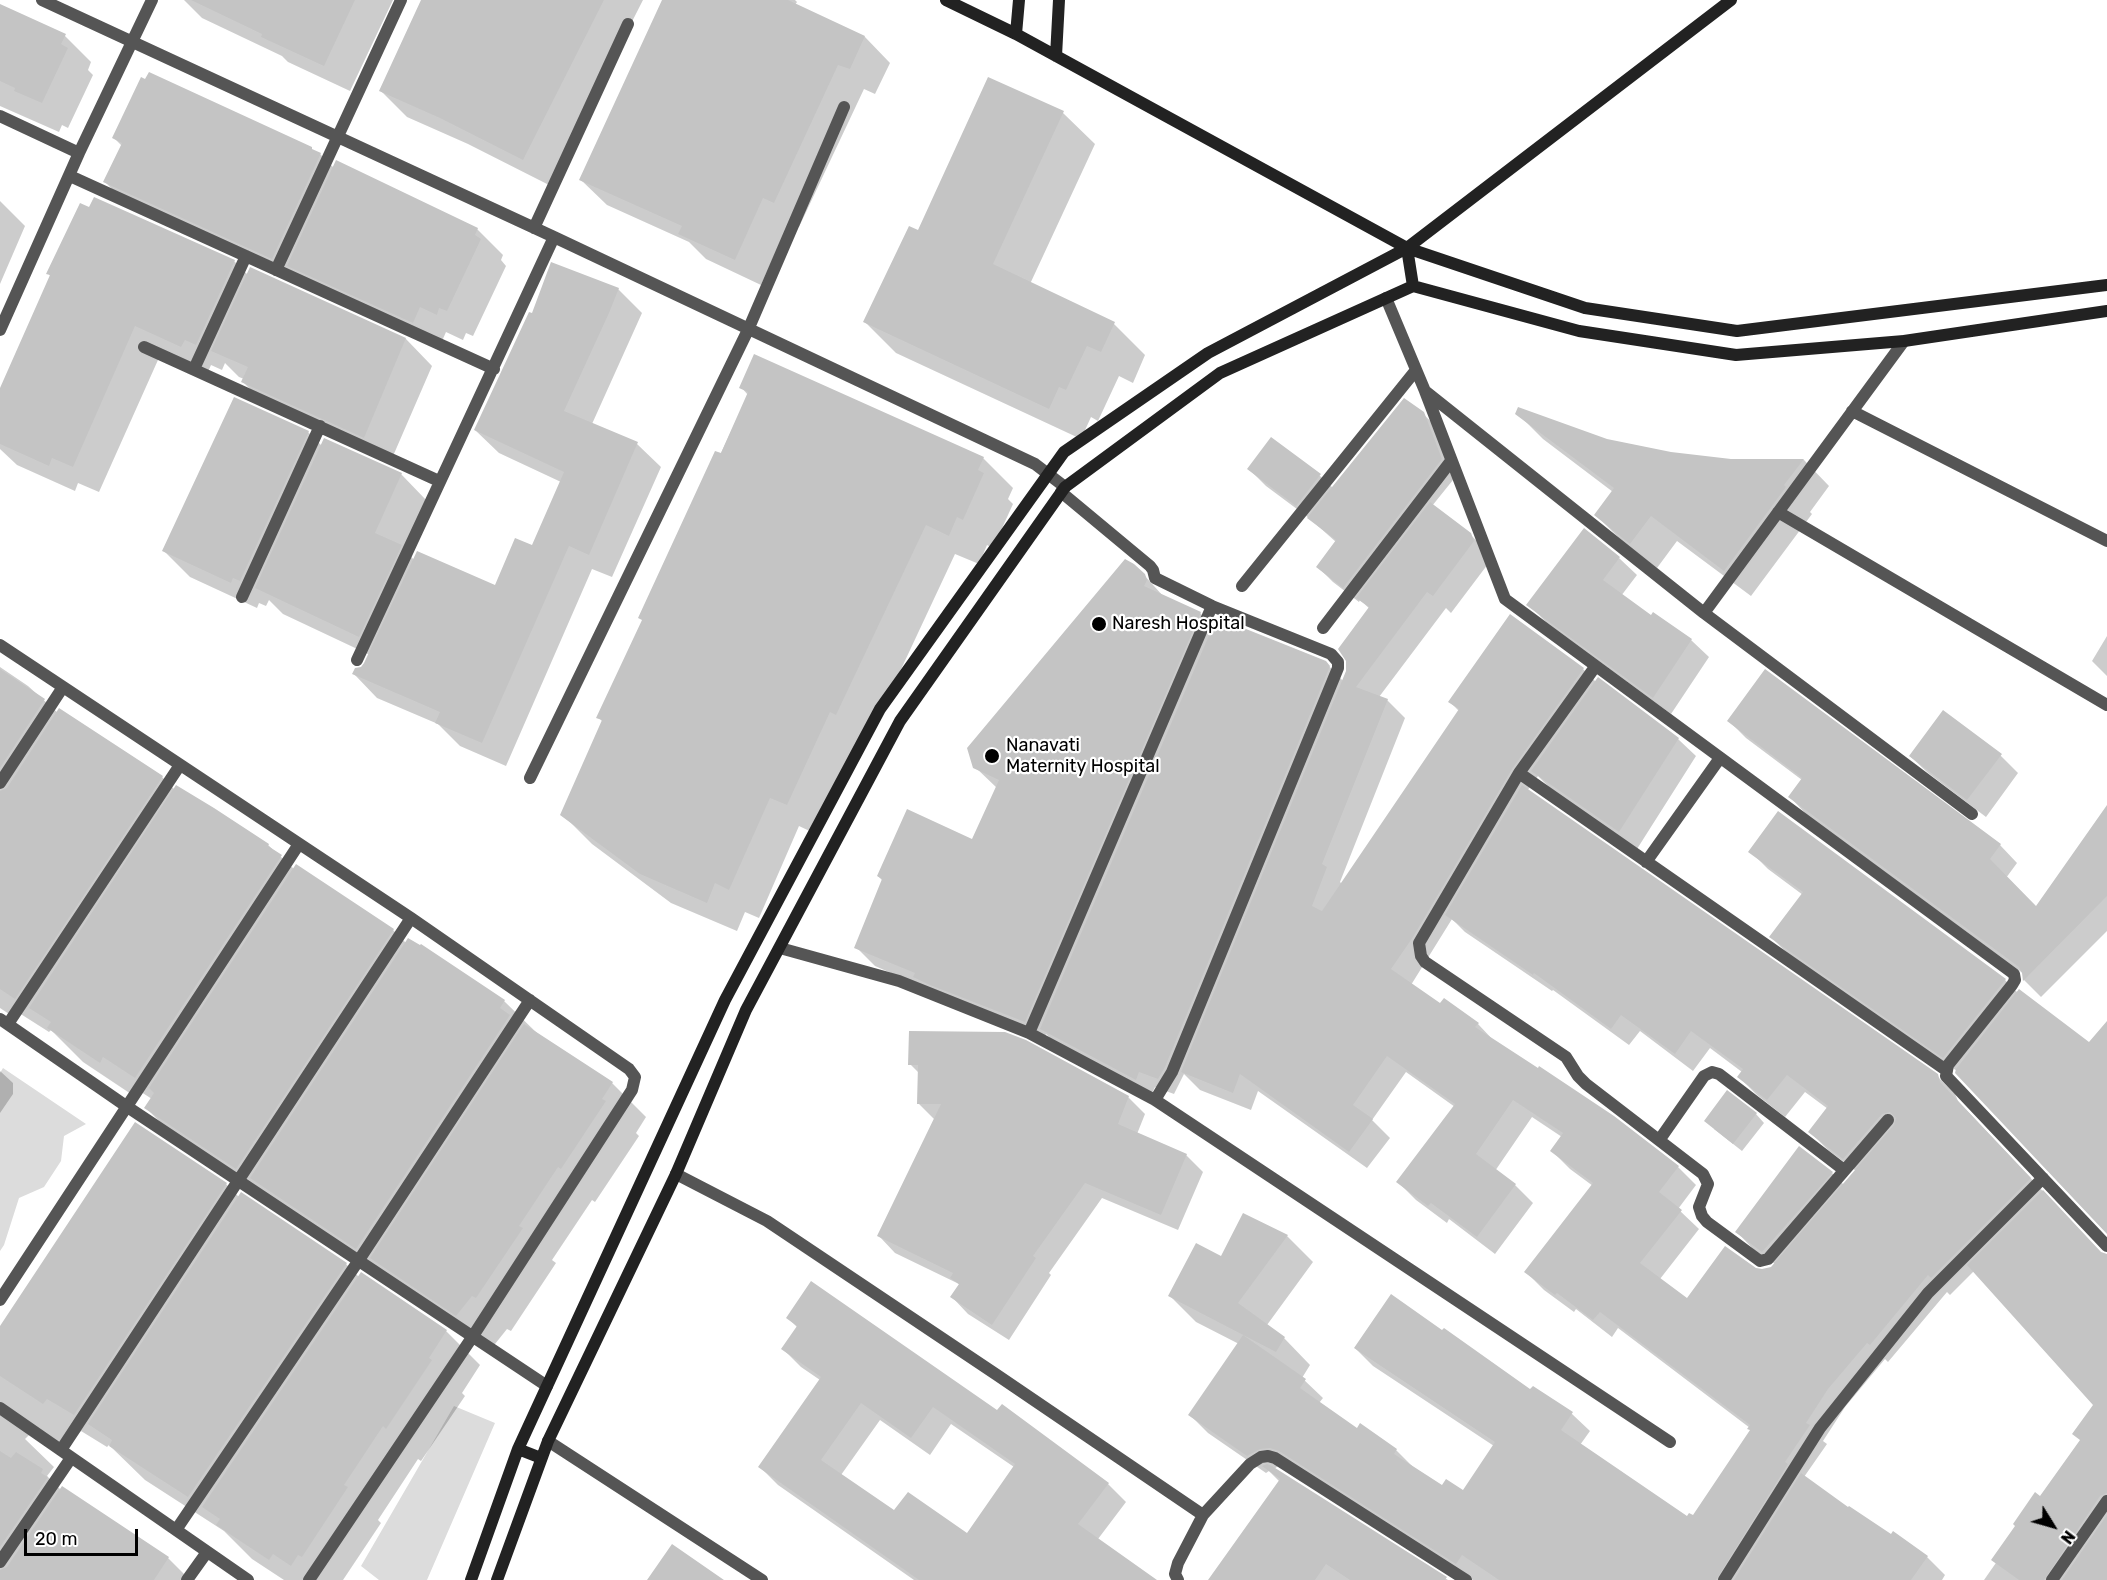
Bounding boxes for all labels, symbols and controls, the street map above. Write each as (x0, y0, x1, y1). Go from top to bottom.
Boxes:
place label: Naresh Hospital (1112, 613, 1245, 635)
marker: Naresh Hospital (1090, 615, 1108, 633)
place label: Nanavati Maternity Hospital (1006, 735, 1160, 777)
marker: Nanavati Maternity Hospital (983, 747, 1001, 765)
north arrow (2023, 1496, 2083, 1556)
scale bar (27, 1517, 141, 1555)
text: N (2057, 1527, 2079, 1547)
text: 20 m (35, 1528, 77, 1550)

